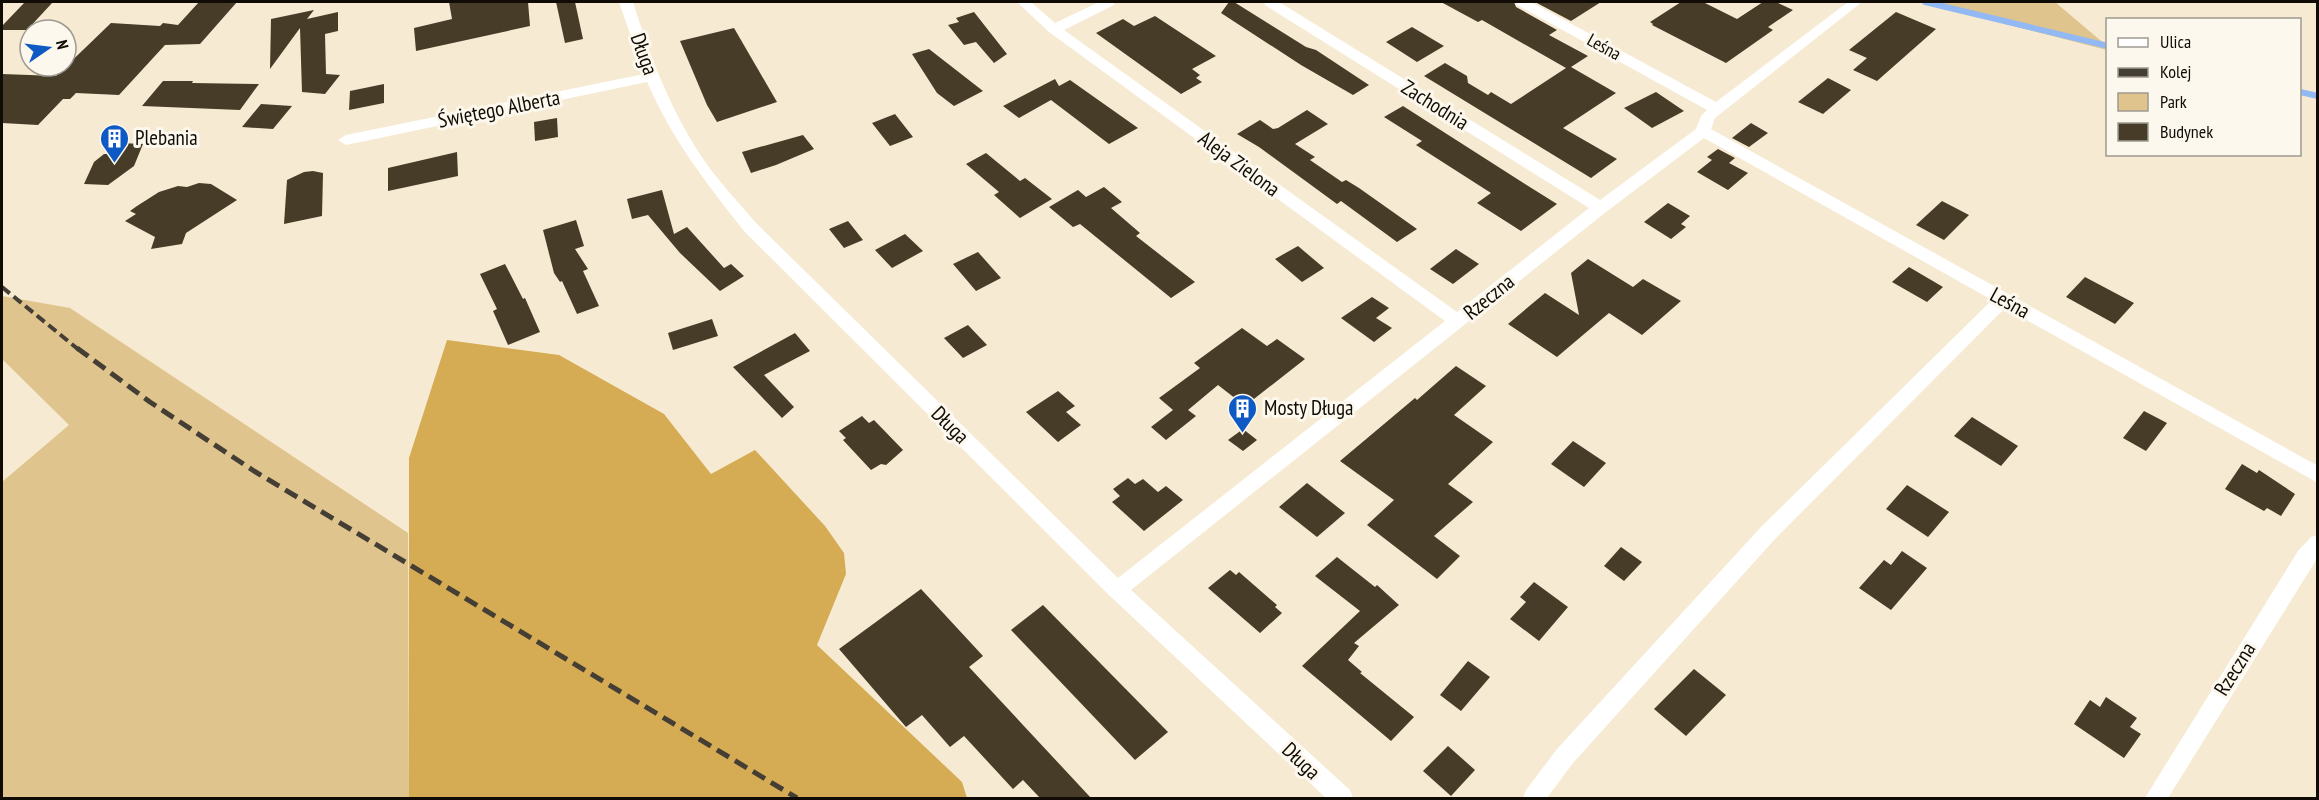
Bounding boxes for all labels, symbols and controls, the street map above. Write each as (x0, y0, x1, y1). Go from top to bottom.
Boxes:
north arrow (18, 18, 78, 78)
legend (2106, 18, 2301, 156)
street label: Leśna (1583, 28, 1625, 65)
street label: Długa (625, 29, 664, 78)
text: Ulica (2160, 30, 2191, 53)
text: N (52, 38, 73, 51)
text: Kolej (2160, 60, 2191, 83)
street label: Zachodnia (1397, 73, 1474, 136)
street label: Świętego Alberta (436, 83, 562, 134)
text: Park (2160, 90, 2187, 113)
text: Budynek (2160, 120, 2213, 143)
building icon: Plebania (98, 122, 130, 164)
place label: Plebania (135, 124, 198, 151)
street label: Aleja Zielona (1193, 125, 1285, 202)
street label: Rzeczna (1458, 268, 1520, 325)
street label: Leśna (1986, 281, 2035, 324)
building icon: Mosty Długa (1227, 392, 1259, 434)
place label: Mosty Długa (1264, 394, 1353, 421)
street label: Długa (926, 400, 975, 449)
street label: Rzeczna (2208, 637, 2261, 700)
street label: Długa (1277, 736, 1326, 785)

